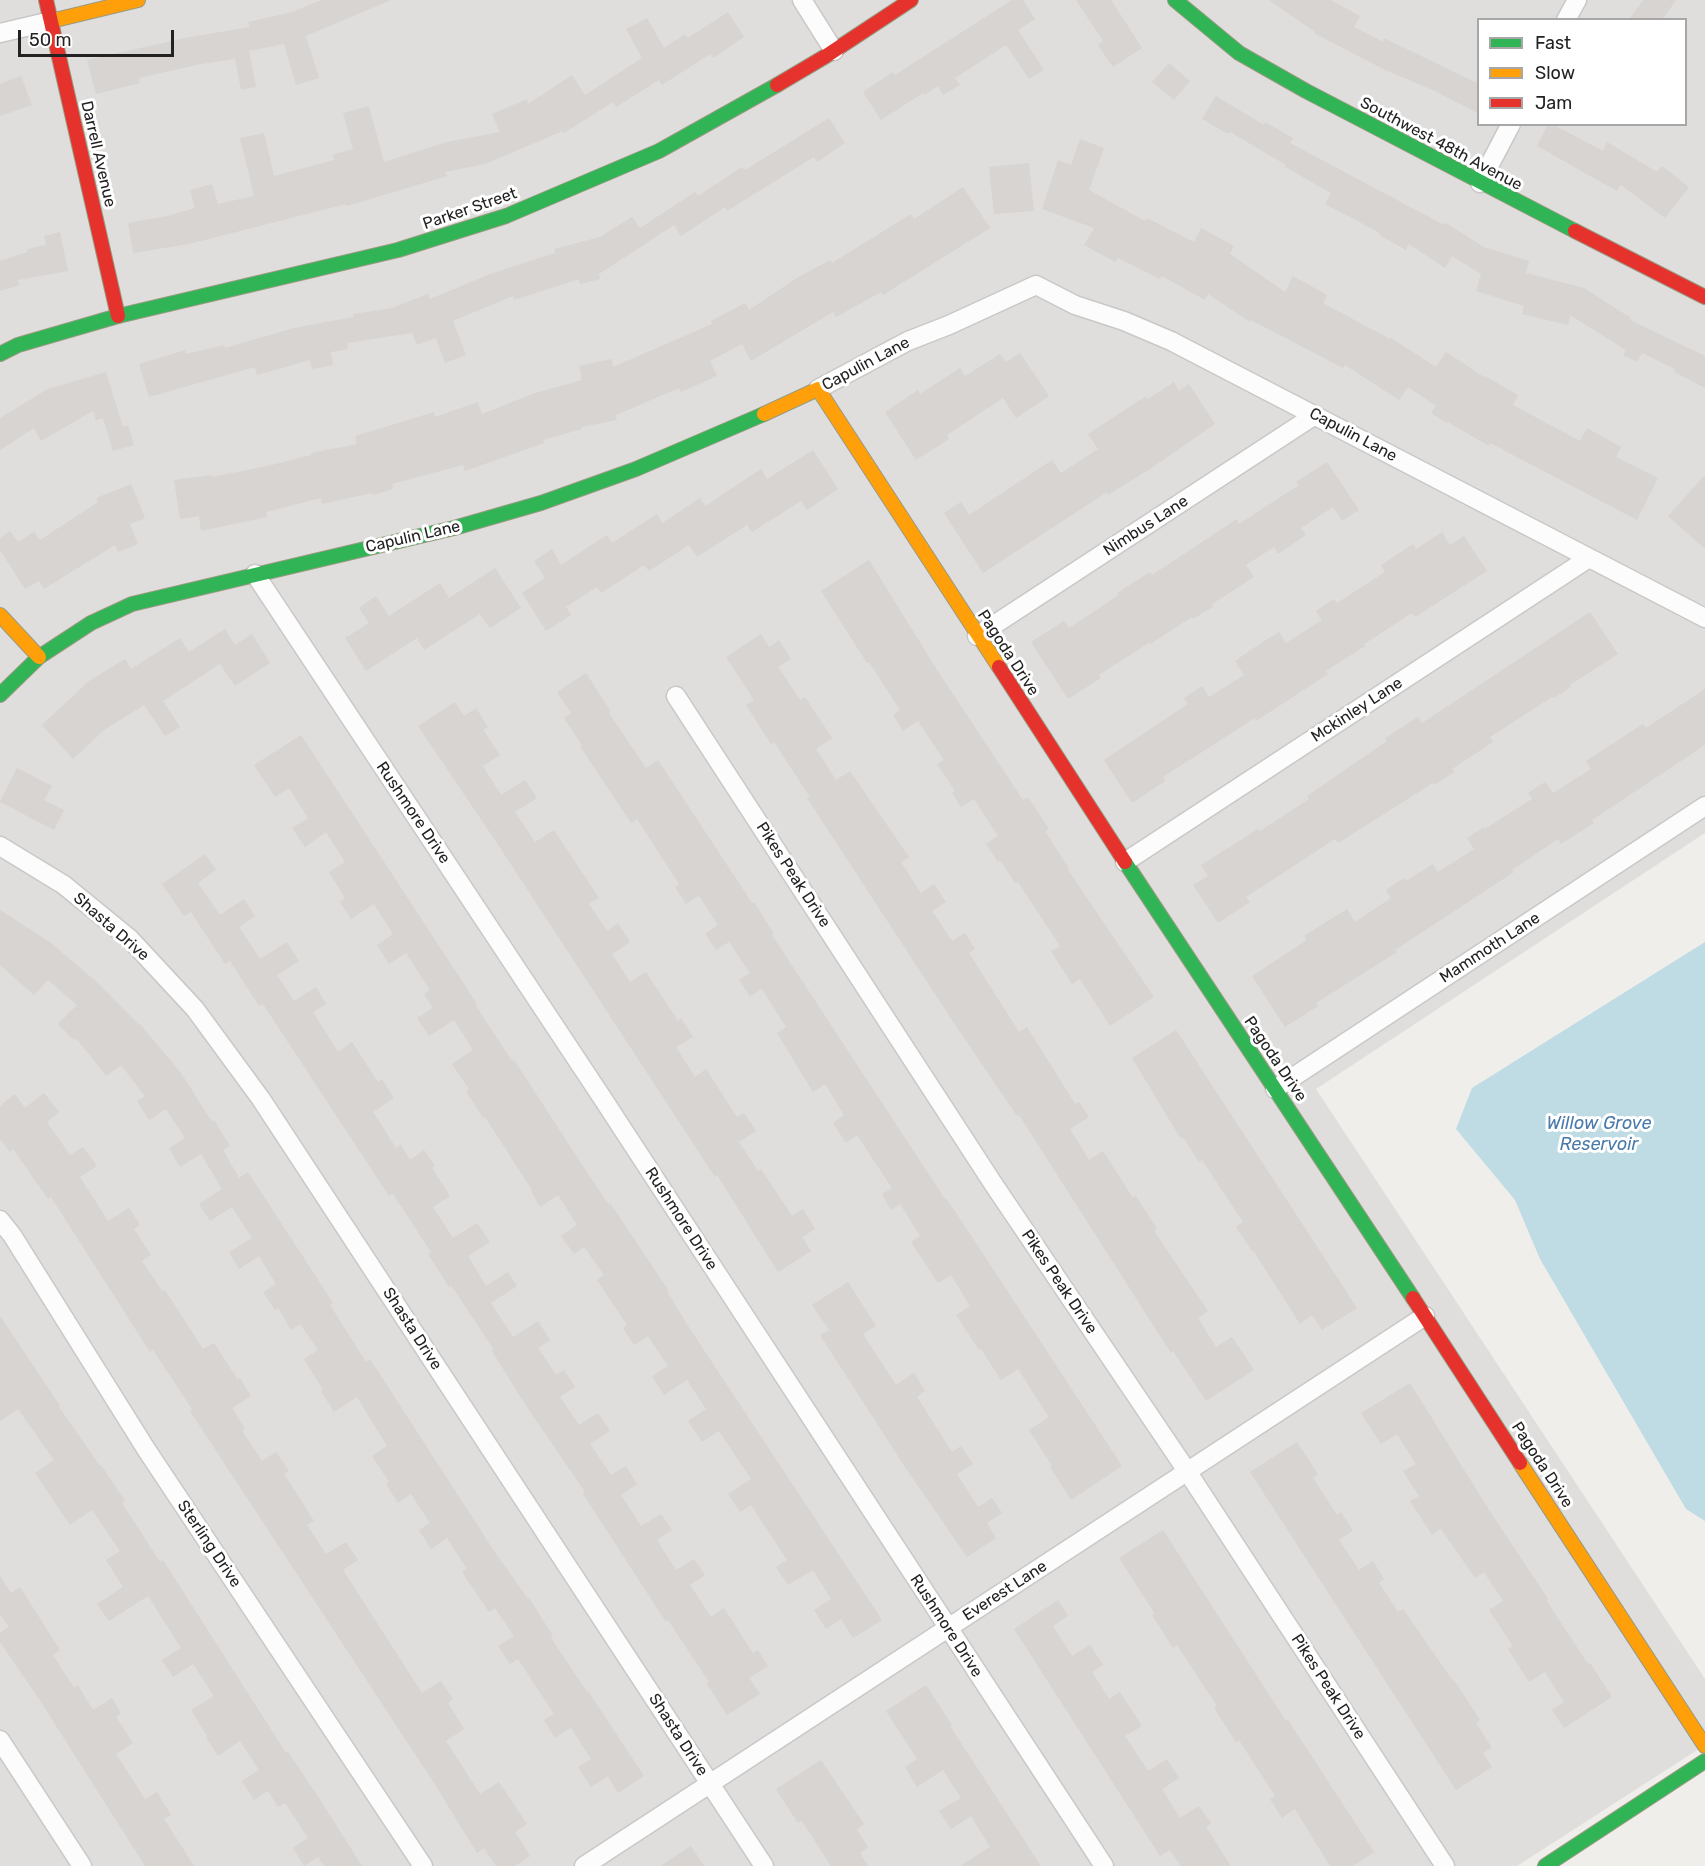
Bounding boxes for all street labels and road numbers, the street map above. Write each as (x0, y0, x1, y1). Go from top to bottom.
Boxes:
street label: Southwest 48th Avenue (1357, 93, 1525, 195)
street label: Darrell Avenue (76, 99, 120, 209)
street label: Parker Street (420, 184, 520, 234)
street label: Capulin Lane (819, 333, 913, 395)
street label: Capulin Lane (1306, 404, 1400, 466)
street label: Nimbus Lane (1100, 492, 1192, 560)
street label: Capulin Lane (364, 517, 462, 557)
street label: Pagoda Drive (973, 606, 1043, 700)
street label: Mckinley Lane (1308, 673, 1406, 747)
street label: Rushmore Drive (372, 758, 454, 868)
street label: Pikes Peak Drive (752, 819, 834, 931)
street label: Shasta Drive (69, 889, 153, 965)
street label: Mammoth Lane (1436, 908, 1544, 988)
street label: Pagoda Drive (1240, 1013, 1310, 1105)
street label: Rushmore Drive (641, 1164, 721, 1274)
street label: Pikes Peak Drive (1017, 1226, 1101, 1338)
street label: Shasta Drive (378, 1284, 446, 1374)
street label: Pagoda Drive (1507, 1418, 1577, 1512)
street label: Sterling Drive (173, 1497, 245, 1591)
street label: Everest Lane (959, 1557, 1051, 1625)
street label: Rushmore Drive (906, 1571, 986, 1681)
street label: Pikes Peak Drive (1287, 1631, 1369, 1743)
street label: Shasta Drive (644, 1690, 712, 1780)

